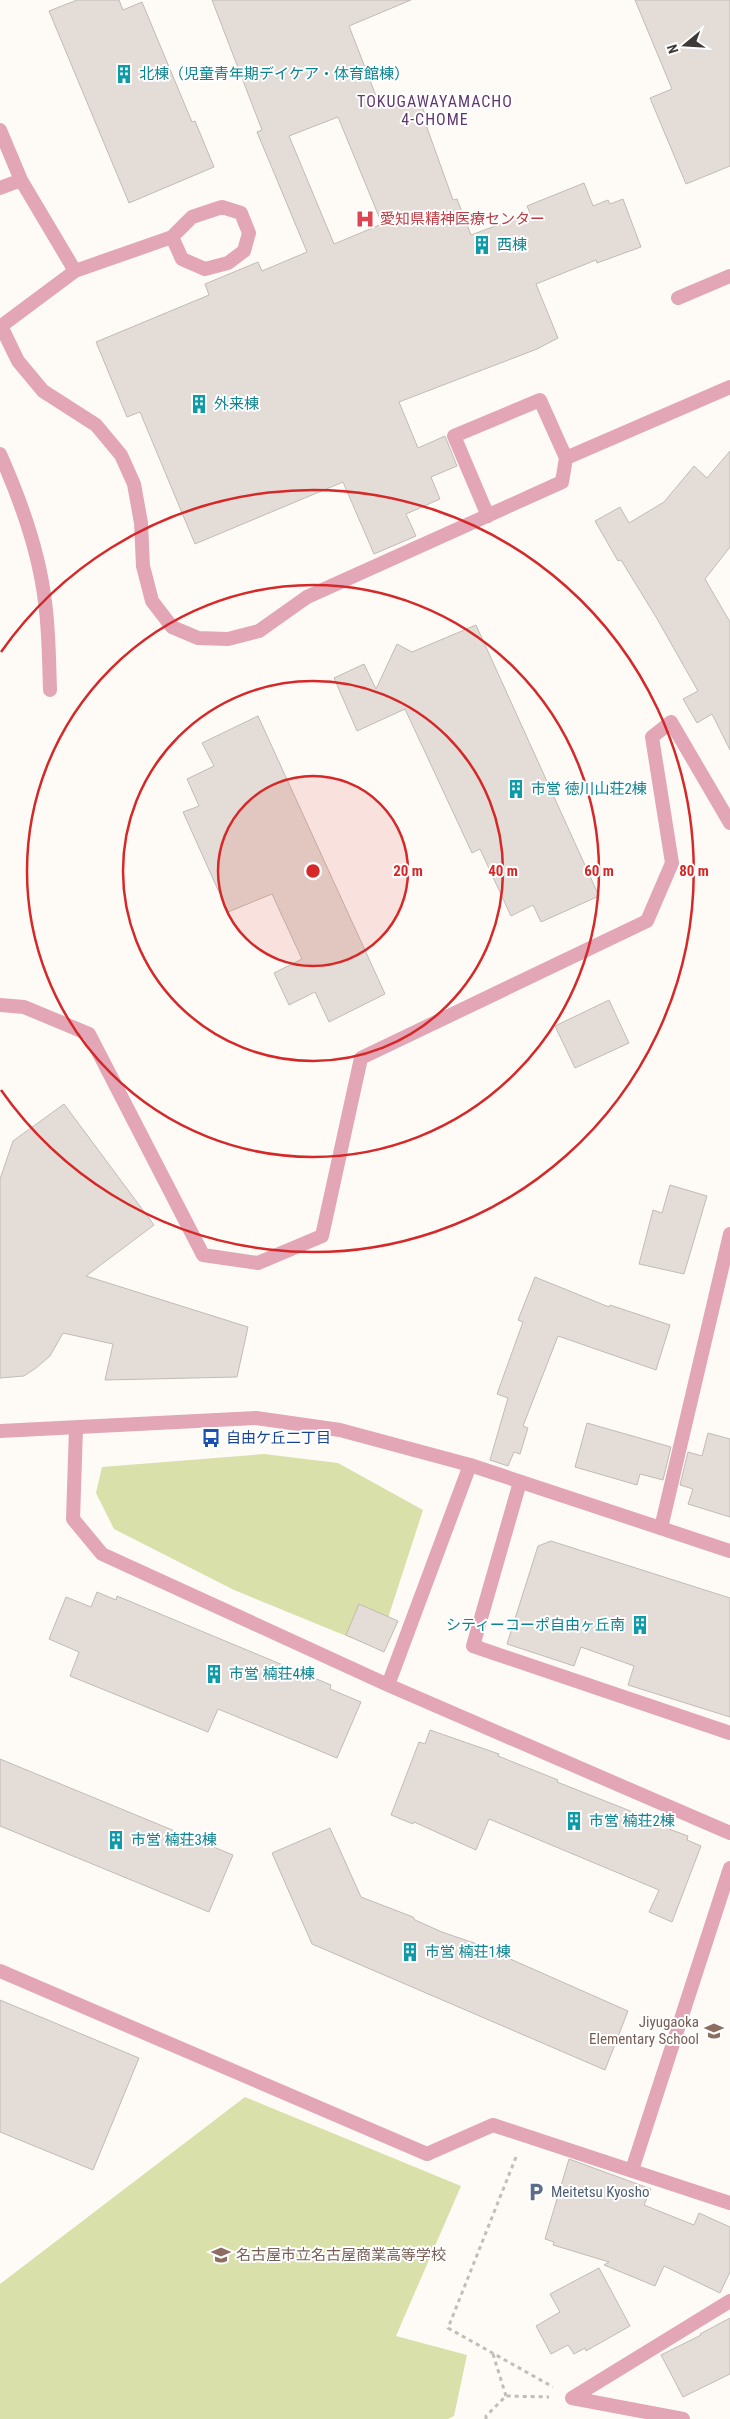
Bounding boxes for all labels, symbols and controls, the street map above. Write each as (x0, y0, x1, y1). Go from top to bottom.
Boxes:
north arrow (660, 20, 710, 70)
text: N (664, 42, 682, 56)
building icon: 北棟（児童青年期デイケア・体育館棟） (113, 63, 135, 85)
place label: 北棟（児童青年期デイケア・体育館棟） (139, 65, 409, 83)
district label: TOKUGAWAYAMACHO 4-CHOME (357, 92, 513, 129)
hospital icon: 愛知県精神医療センター (354, 208, 376, 230)
place label: 愛知県精神医療センター (380, 210, 545, 228)
building icon: 西棟 (471, 234, 493, 256)
place label: 西棟 (497, 236, 527, 254)
building icon: 外来棟 (188, 393, 210, 415)
place label: 外来棟 (214, 395, 259, 413)
building icon: 市営 徳川山荘2棟 (505, 778, 527, 800)
place label: 市営 徳川山荘2棟 (531, 780, 647, 798)
centre of rings (304, 862, 322, 880)
text: 20 m (393, 862, 423, 880)
text: 40 m (488, 862, 518, 880)
text: 60 m (584, 862, 614, 880)
text: 80 m (679, 862, 709, 880)
bus stop icon: 自由ケ丘二丁目 (200, 1427, 222, 1449)
place label: 自由ケ丘二丁目 (226, 1429, 331, 1447)
building icon: シティーコーポ自由ヶ丘南 (629, 1614, 651, 1636)
place label: シティーコーポ自由ヶ丘南 (446, 1616, 625, 1634)
building icon: 市営 楠荘4棟 (203, 1663, 225, 1685)
place label: 市営 楠荘4棟 (229, 1665, 315, 1683)
building icon: 市営 楠荘2棟 (563, 1810, 585, 1832)
place label: 市営 楠荘2棟 (589, 1812, 675, 1830)
building icon: 市営 楠荘3棟 (105, 1829, 127, 1851)
place label: 市営 楠荘3棟 (131, 1831, 217, 1849)
building icon: 市営 楠荘1棟 (399, 1941, 421, 1963)
place label: 市営 楠荘1棟 (425, 1943, 511, 1961)
place label: Jiyugaoka Elementary School (589, 2013, 699, 2048)
school or university icon: Jiyugaoka Elementary School (703, 2020, 725, 2042)
parking icon: Meitetsu Kyosho (525, 2181, 547, 2203)
place label: Meitetsu Kyosho (551, 2183, 649, 2201)
school or university icon: 名古屋市立名古屋商業高等学校 (210, 2244, 232, 2266)
place label: 名古屋市立名古屋商業高等学校 (236, 2246, 446, 2264)

